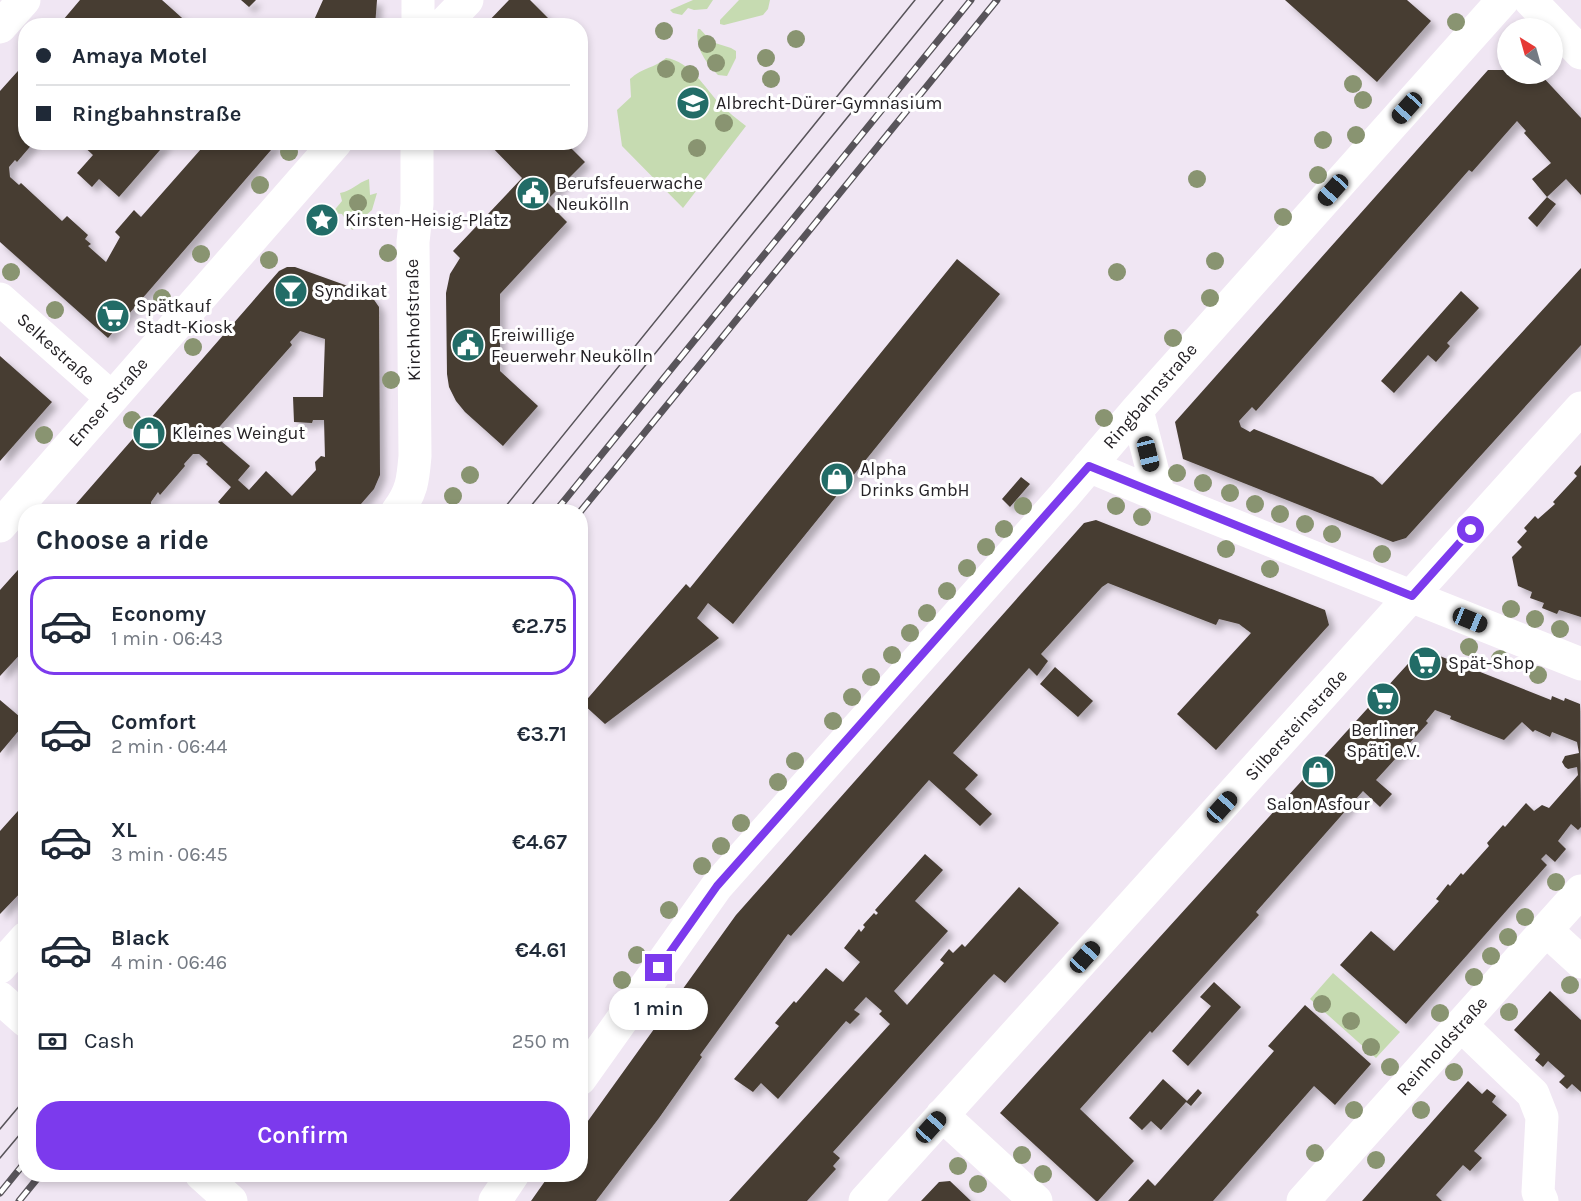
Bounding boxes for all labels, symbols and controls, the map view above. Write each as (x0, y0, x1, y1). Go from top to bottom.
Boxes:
north arrow (1497, 18, 1563, 84)
map controls (1497, 18, 1563, 84)
text: Amaya Motel (72, 43, 208, 69)
school or university icon: Albrecht-Dürer-Gymnasium (675, 85, 711, 121)
car (1388, 89, 1426, 127)
place label: Albrecht-Dürer-Gymnasium (716, 92, 942, 114)
text: Ringbahnstraße (72, 101, 241, 127)
car (1314, 171, 1352, 209)
place label: Berufsfeuerwache Neukölln (556, 172, 703, 215)
public building icon: Berufsfeuerwache Neukölln (515, 175, 551, 211)
place icon: Kirsten-Heisig-Platz (304, 202, 340, 238)
place label: Kirsten-Heisig-Platz (345, 209, 509, 231)
street label: Kirchhofstraße (401, 259, 425, 381)
bar icon: Syndikat (273, 273, 309, 309)
place label: Syndikat (314, 280, 387, 302)
place label: Spätkauf Stadt-Kiosk (136, 295, 233, 338)
supermarket icon: Spätkauf Stadt-Kiosk (95, 298, 131, 334)
street label: Selkestraße (12, 308, 100, 390)
place label: Freiwillige Feuerwehr Neukölln (491, 324, 653, 367)
public building icon: Freiwillige Feuerwehr Neukölln (450, 327, 486, 363)
street label: Ringbahnstraße (1098, 339, 1202, 453)
street label: Emser Straße (63, 353, 153, 451)
shop icon: Kleines Weingut (131, 415, 167, 451)
place label: Kleines Weingut (172, 422, 305, 444)
car (1135, 434, 1161, 474)
place label: Alpha Drinks GmbH (860, 458, 970, 501)
shop icon: Alpha Drinks GmbH (819, 461, 855, 497)
route start (1457, 516, 1484, 543)
text: Choose a ride (36, 524, 209, 556)
icon: car (39, 599, 93, 653)
text: Economy (111, 601, 206, 627)
car (1450, 605, 1490, 635)
text: €2.75 (512, 613, 567, 639)
text: 1 min · 06:43 (111, 627, 223, 650)
supermarket icon: Spät-Shop (1407, 645, 1443, 681)
place label: Spät-Shop (1448, 652, 1534, 674)
street label: Silbersteinstraße (1240, 665, 1352, 785)
supermarket icon: Berliner Späti e.V. (1365, 681, 1401, 717)
icon: car (39, 707, 93, 761)
text: Comfort (111, 709, 196, 735)
place label: Berliner Späti e.V. (1346, 719, 1420, 762)
text: €3.71 (517, 721, 567, 747)
text: 2 min · 06:44 (111, 735, 227, 758)
shop icon: Salon Asfour (1300, 754, 1336, 790)
car (1203, 788, 1241, 826)
place label: Salon Asfour (1266, 793, 1370, 815)
icon: car (39, 815, 93, 869)
text: XL (111, 817, 137, 843)
text: €4.67 (512, 829, 567, 855)
text: 3 min · 06:45 (111, 843, 228, 866)
icon: car (39, 923, 93, 977)
text: Black (111, 925, 170, 951)
text: €4.61 (515, 937, 567, 963)
car (1066, 938, 1104, 976)
text: 4 min · 06:46 (111, 951, 227, 974)
route end (645, 954, 672, 981)
callout: 1 min (610, 989, 708, 1031)
street label: Reinholdstraße (1392, 992, 1492, 1100)
text: 1 min (634, 997, 683, 1020)
icon: cash (36, 1025, 69, 1058)
text: Cash (84, 1028, 134, 1054)
text: 250 m (512, 1030, 570, 1053)
button: Confirm (36, 1101, 570, 1170)
car (912, 1108, 950, 1146)

